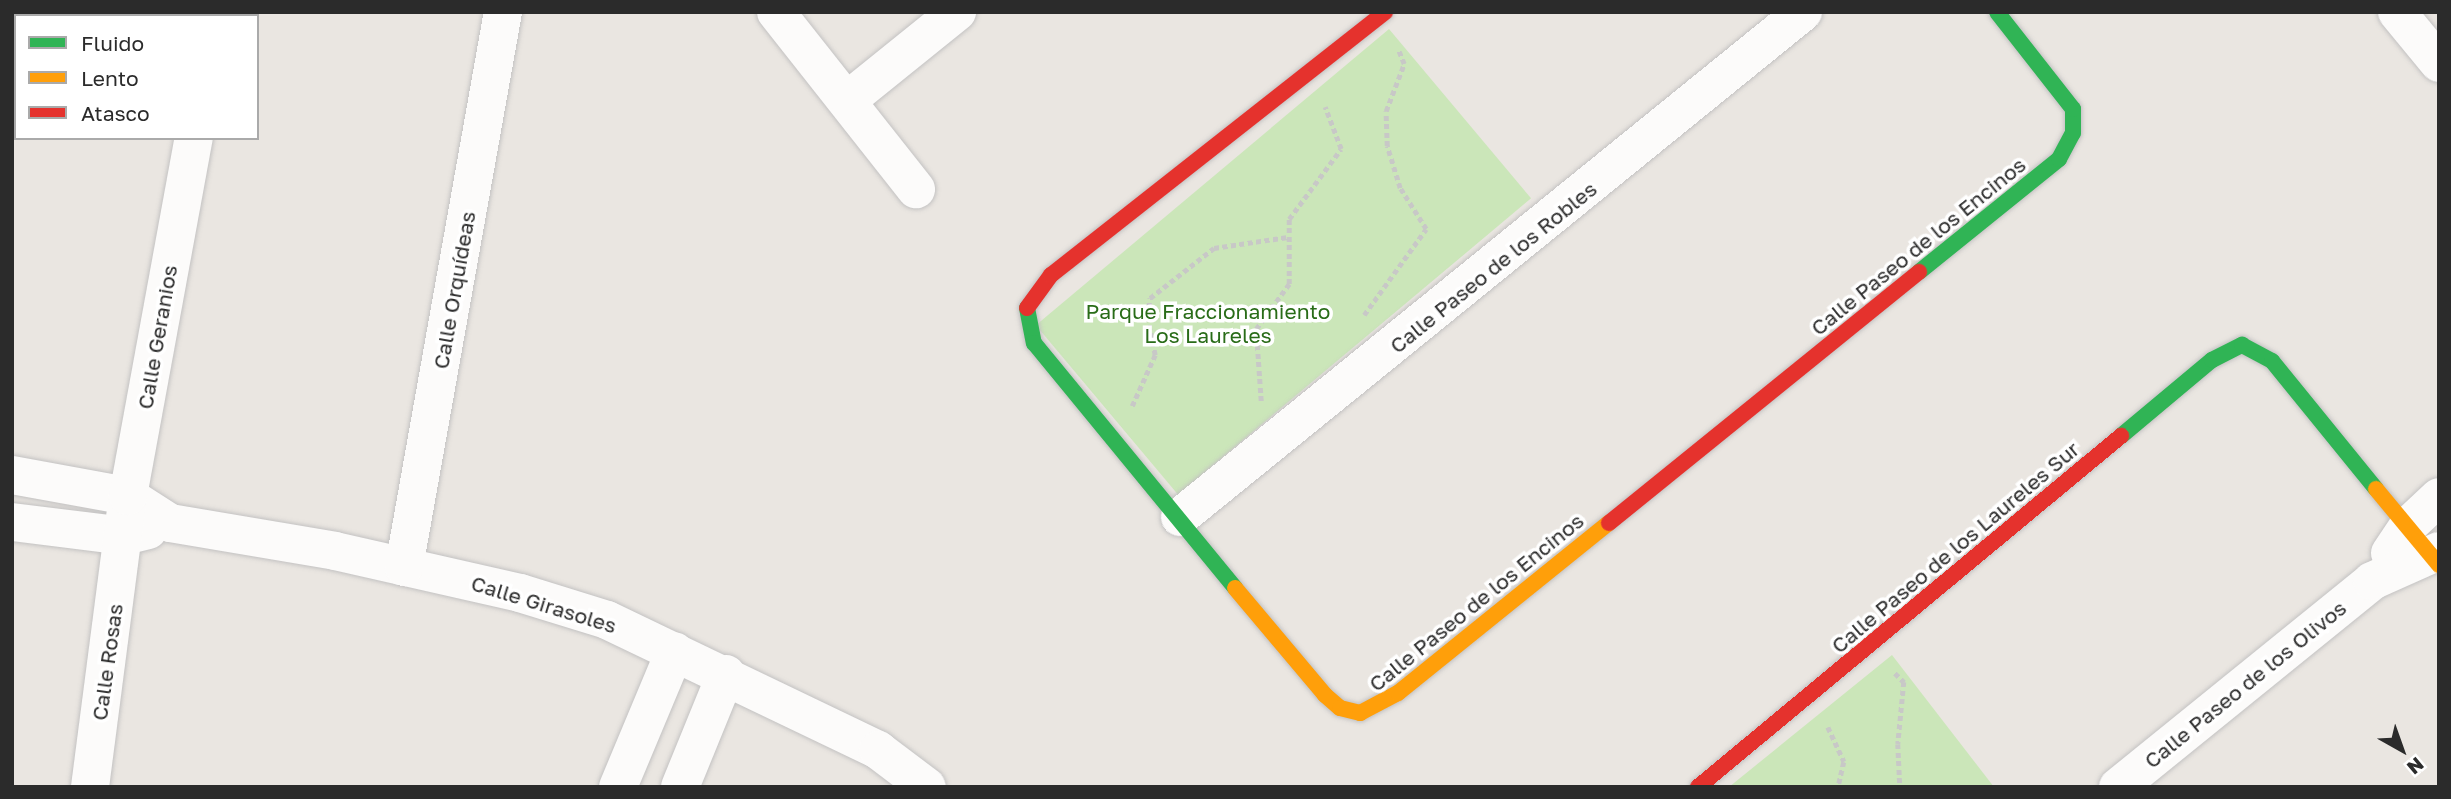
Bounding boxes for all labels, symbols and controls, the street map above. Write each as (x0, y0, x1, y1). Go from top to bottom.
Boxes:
legend (14, 14, 259, 140)
text: Fluido (81, 30, 144, 56)
text: Lento (81, 65, 139, 91)
text: Atasco (81, 100, 150, 126)
street label: Calle Paseo de los Encinos (1806, 152, 2030, 340)
street label: Calle Paseo de los Robles (1385, 176, 1601, 358)
street label: Calle Orquídeas (428, 209, 480, 371)
street label: Calle Geranios (132, 263, 182, 411)
park label: Parque Fraccionamiento Los Laureles (1086, 298, 1330, 348)
street label: Calle Paseo de los Laureles Sur (1826, 436, 2084, 658)
street label: Calle Paseo de los Encinos (1364, 508, 1588, 696)
street label: Calle Girasoles (468, 570, 620, 638)
street label: Calle Paseo de los Olivos (2139, 595, 2351, 773)
street label: Calle Rosas (86, 602, 128, 722)
north arrow (2367, 715, 2437, 785)
text: N (2403, 753, 2429, 780)

